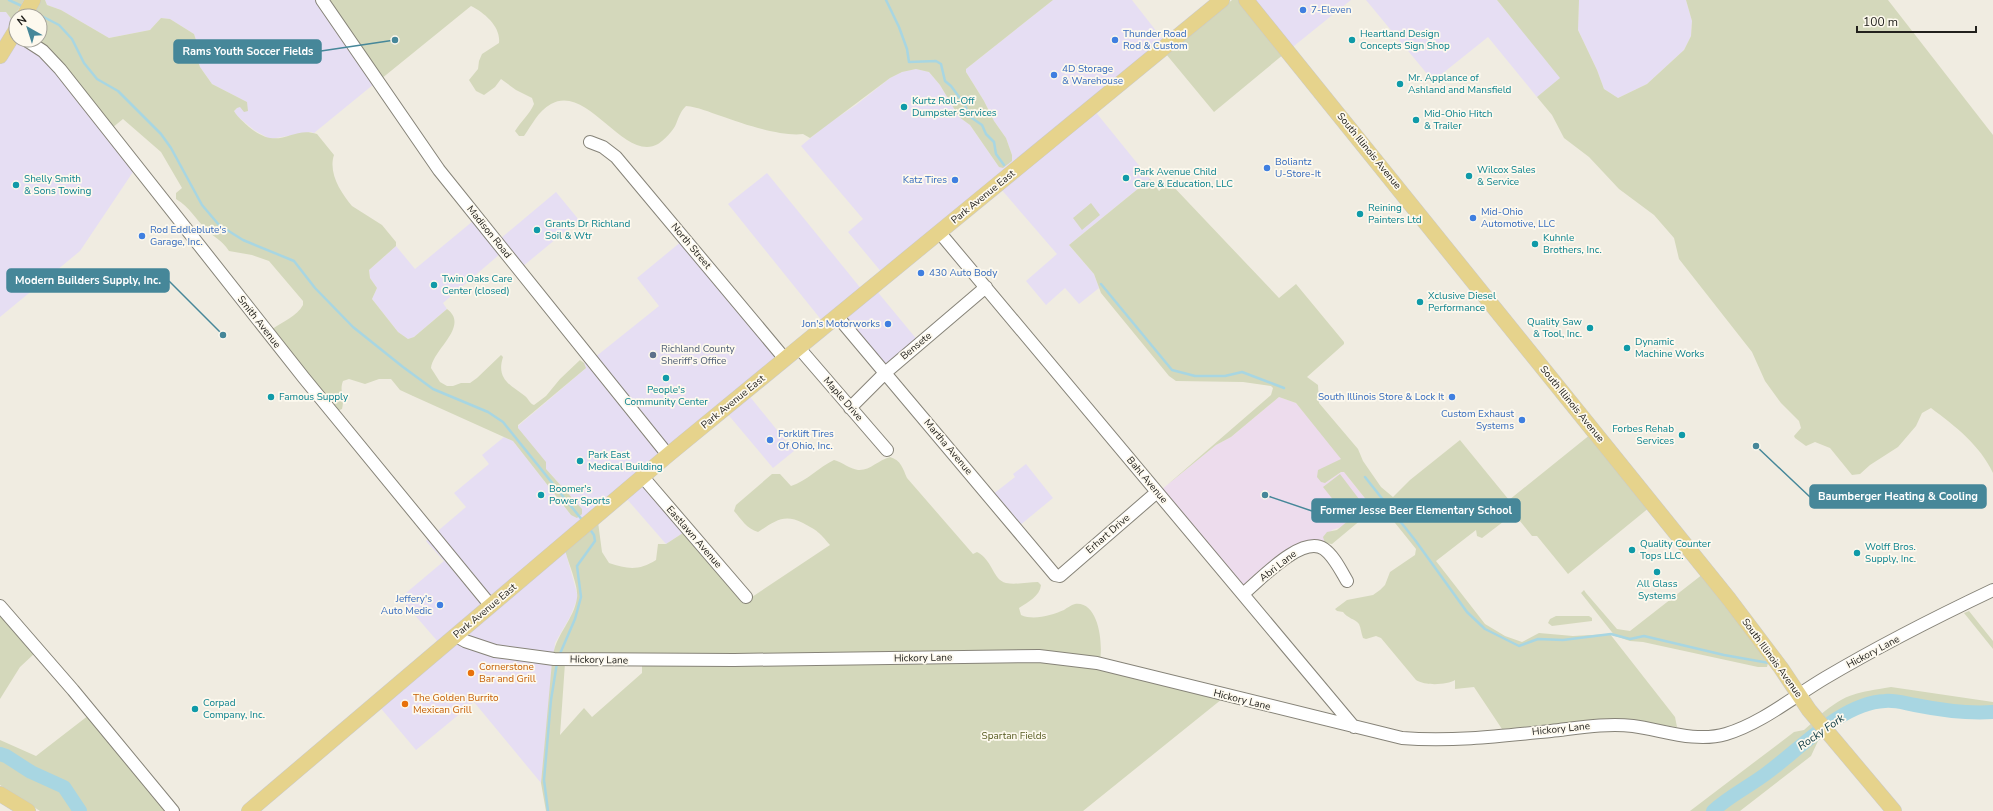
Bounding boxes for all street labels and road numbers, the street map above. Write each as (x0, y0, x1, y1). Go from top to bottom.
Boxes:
street label: South Illinois Avenue (1334, 110, 1404, 192)
street label: Park Avenue East (948, 167, 1018, 227)
street label: Madison Road (463, 203, 515, 261)
street label: North Street (668, 220, 715, 272)
street label: Smith Avenue (234, 293, 284, 351)
street label: Bensete (897, 329, 935, 363)
street label: South Illinois Avenue (1537, 363, 1607, 445)
street label: Park Avenue East (698, 372, 768, 432)
street label: Maple Drive (820, 374, 866, 424)
street label: Martha Avenue (921, 416, 975, 478)
street label: Bahl Avenue (1123, 454, 1171, 506)
street label: Eastlawn Avenue (663, 503, 725, 571)
street label: Erhart Drive (1083, 511, 1133, 557)
street label: Abri Lane (1257, 547, 1299, 585)
street label: Park Avenue East (450, 580, 520, 642)
street label: South Illinois Avenue (1738, 616, 1806, 700)
street label: Hickory Lane (1844, 632, 1902, 672)
street label: Hickory Lane (894, 650, 952, 666)
street label: Hickory Lane (570, 652, 628, 668)
street label: Hickory Lane (1212, 686, 1272, 714)
street label: Hickory Lane (1531, 719, 1591, 739)

